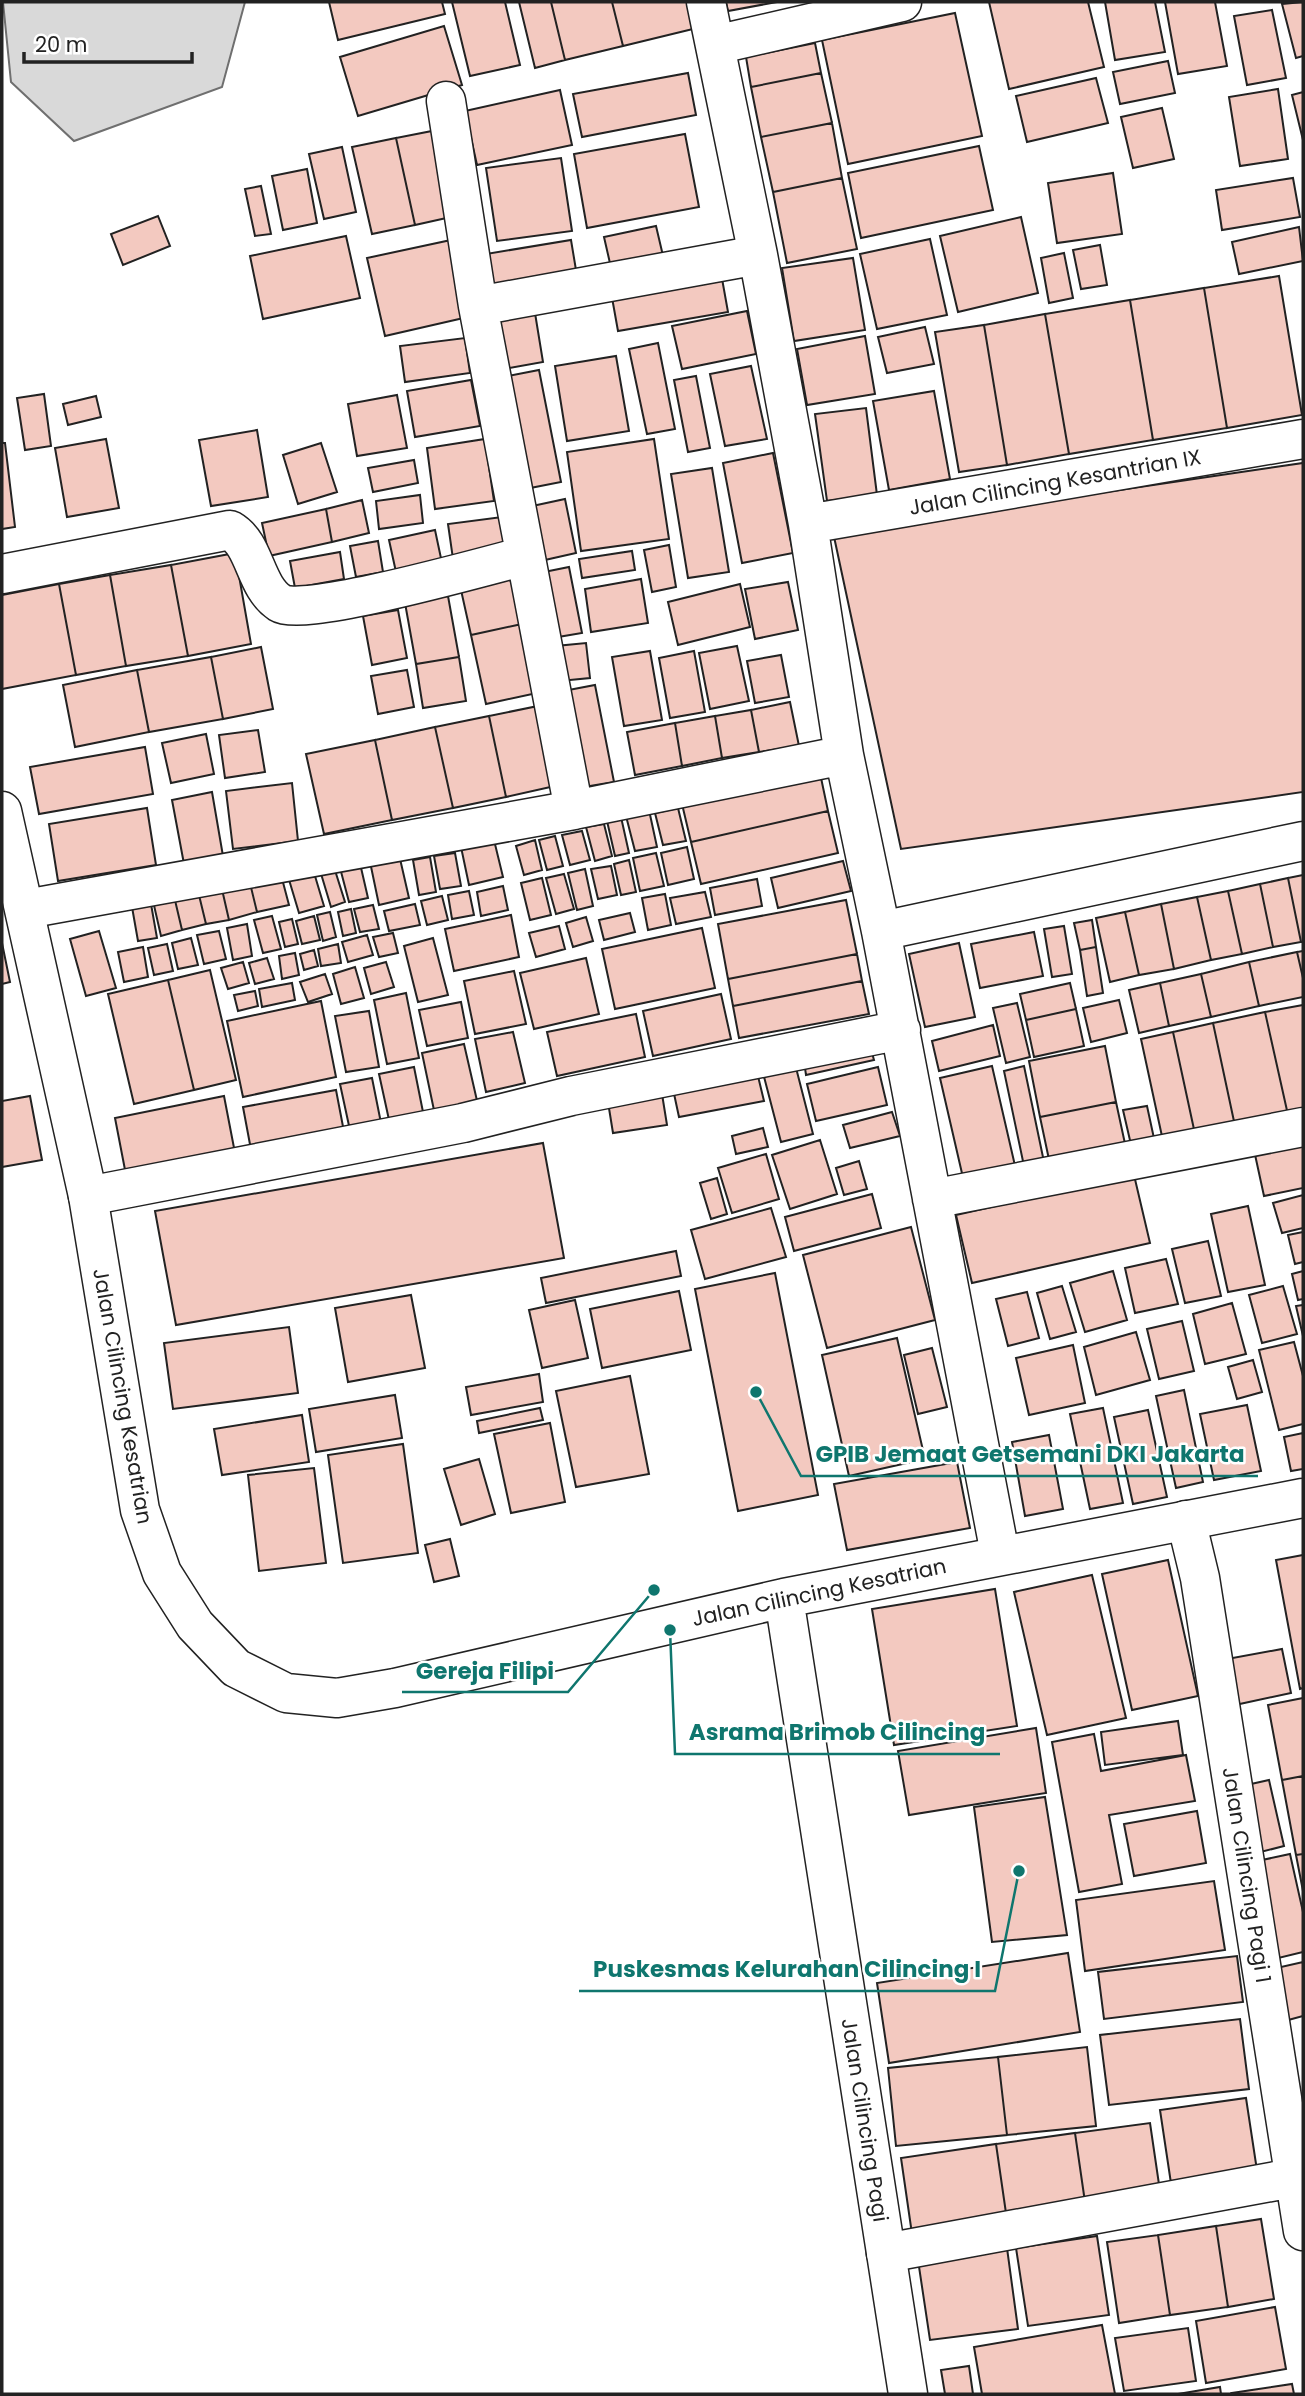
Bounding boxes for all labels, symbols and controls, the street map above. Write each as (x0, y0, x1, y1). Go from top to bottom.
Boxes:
scale bar (24, 21, 192, 65)
text: 20 m (35, 30, 88, 59)
street label: Jalan Cilincing Kesantrian IX (907, 442, 1203, 522)
street label: Jalan Cilincing Kesatrian (86, 1266, 160, 1526)
callout: GPIB Jemaat Getsemani DKI Jakarta (801, 1432, 1258, 1476)
text: GPIB Jemaat Getsemani DKI Jakarta (815, 1438, 1245, 1470)
street label: Jalan Cilincing Kesatrian (689, 1551, 949, 1633)
callout: Gereja Filipi (402, 1648, 568, 1692)
text: Gereja Filipi (416, 1655, 554, 1687)
callout: Asrama Brimob Cilincing (675, 1710, 1000, 1754)
text: Asrama Brimob Cilincing (689, 1716, 985, 1748)
street label: Jalan Cilincing Pagi 1 (1216, 1765, 1278, 1985)
callout: Puskesmas Kelurahan Cilincing I (579, 1947, 995, 1991)
text: Puskesmas Kelurahan Cilincing I (593, 1953, 981, 1985)
street label: Jalan Cilincing Pagi (835, 2016, 895, 2224)

